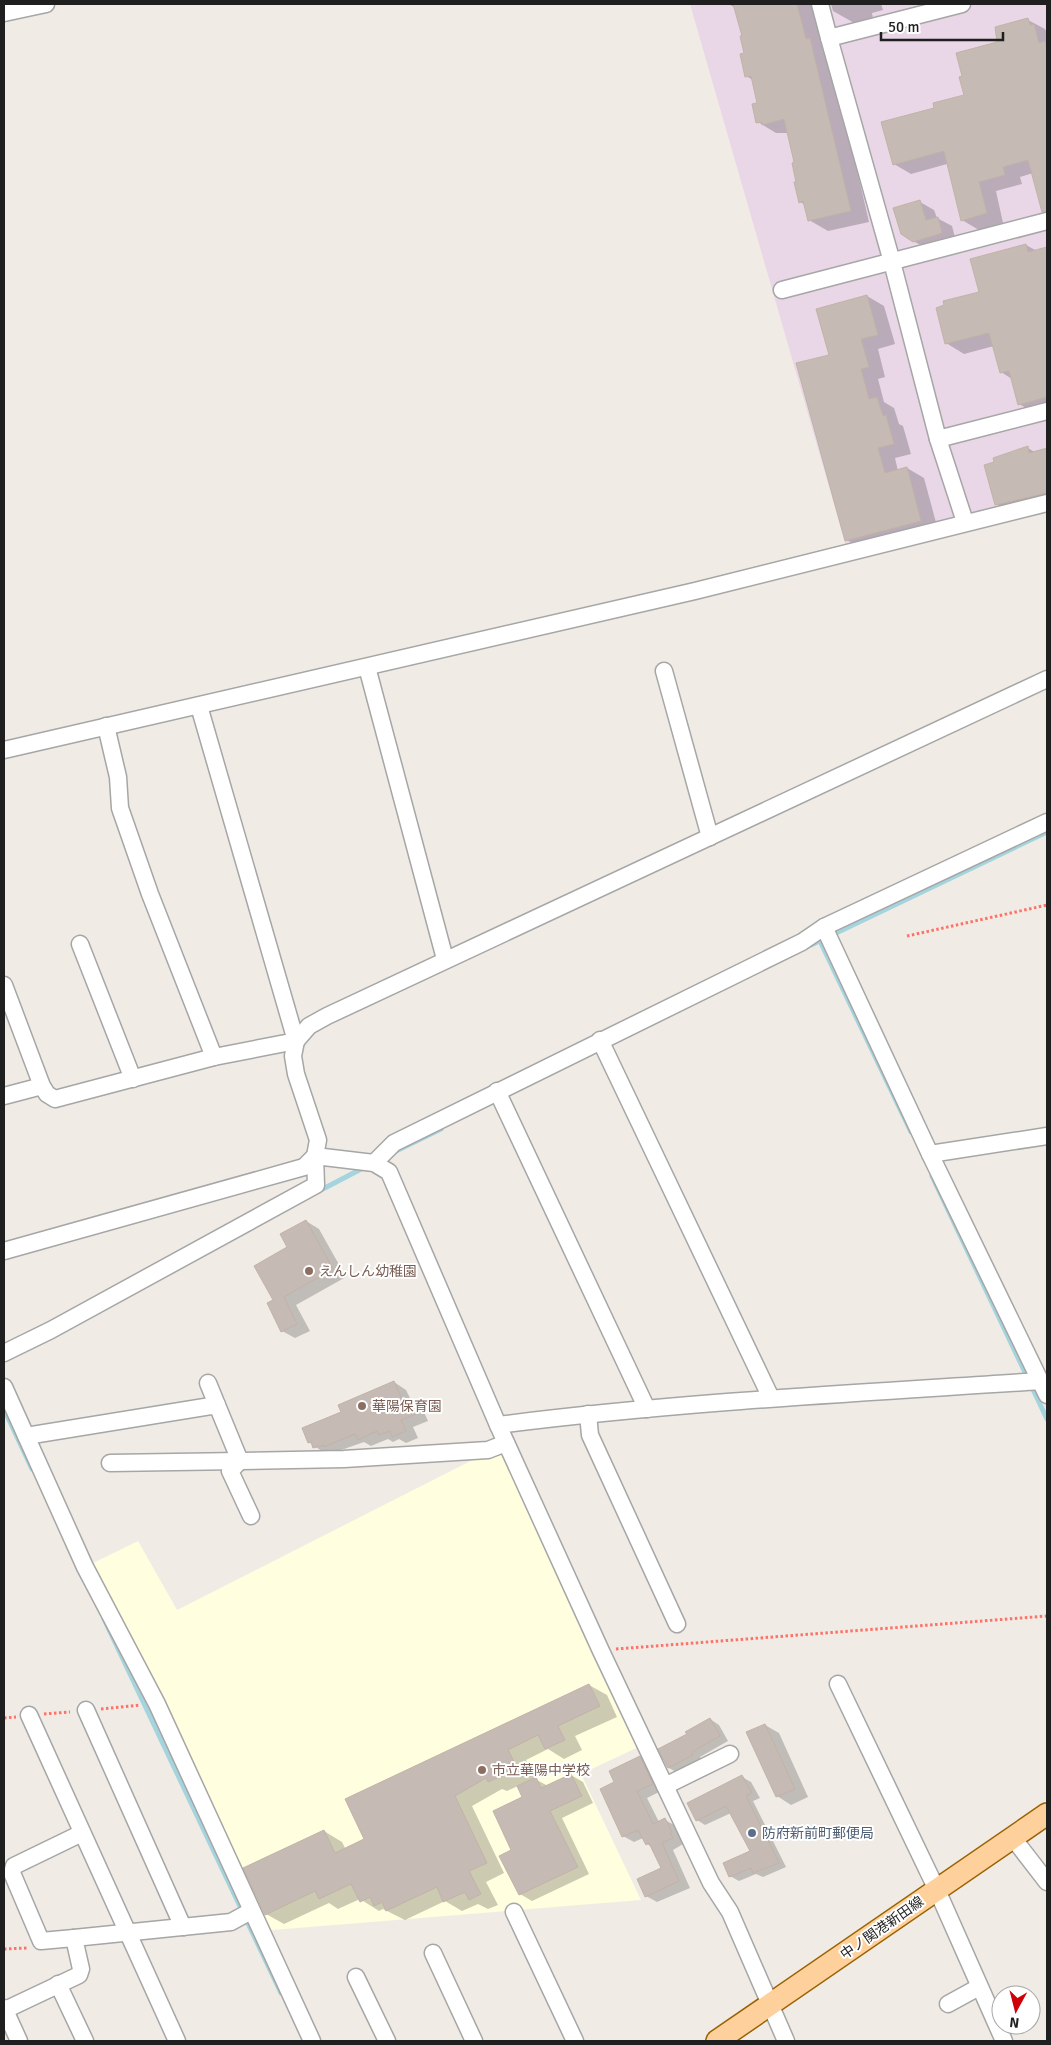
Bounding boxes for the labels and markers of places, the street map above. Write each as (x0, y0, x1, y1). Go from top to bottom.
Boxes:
place label: えんしん幼稚園 (319, 1263, 417, 1280)
marker: えんしん幼稚園 (303, 1265, 315, 1277)
place label: 華陽保育園 (372, 1398, 442, 1415)
marker: 華陽保育園 (356, 1400, 368, 1412)
place label: 市立華陽中学校 (492, 1762, 590, 1779)
marker: 市立華陽中学校 (476, 1764, 488, 1776)
place label: 防府新前町郵便局 (762, 1825, 874, 1842)
marker: 防府新前町郵便局 (746, 1827, 758, 1839)

